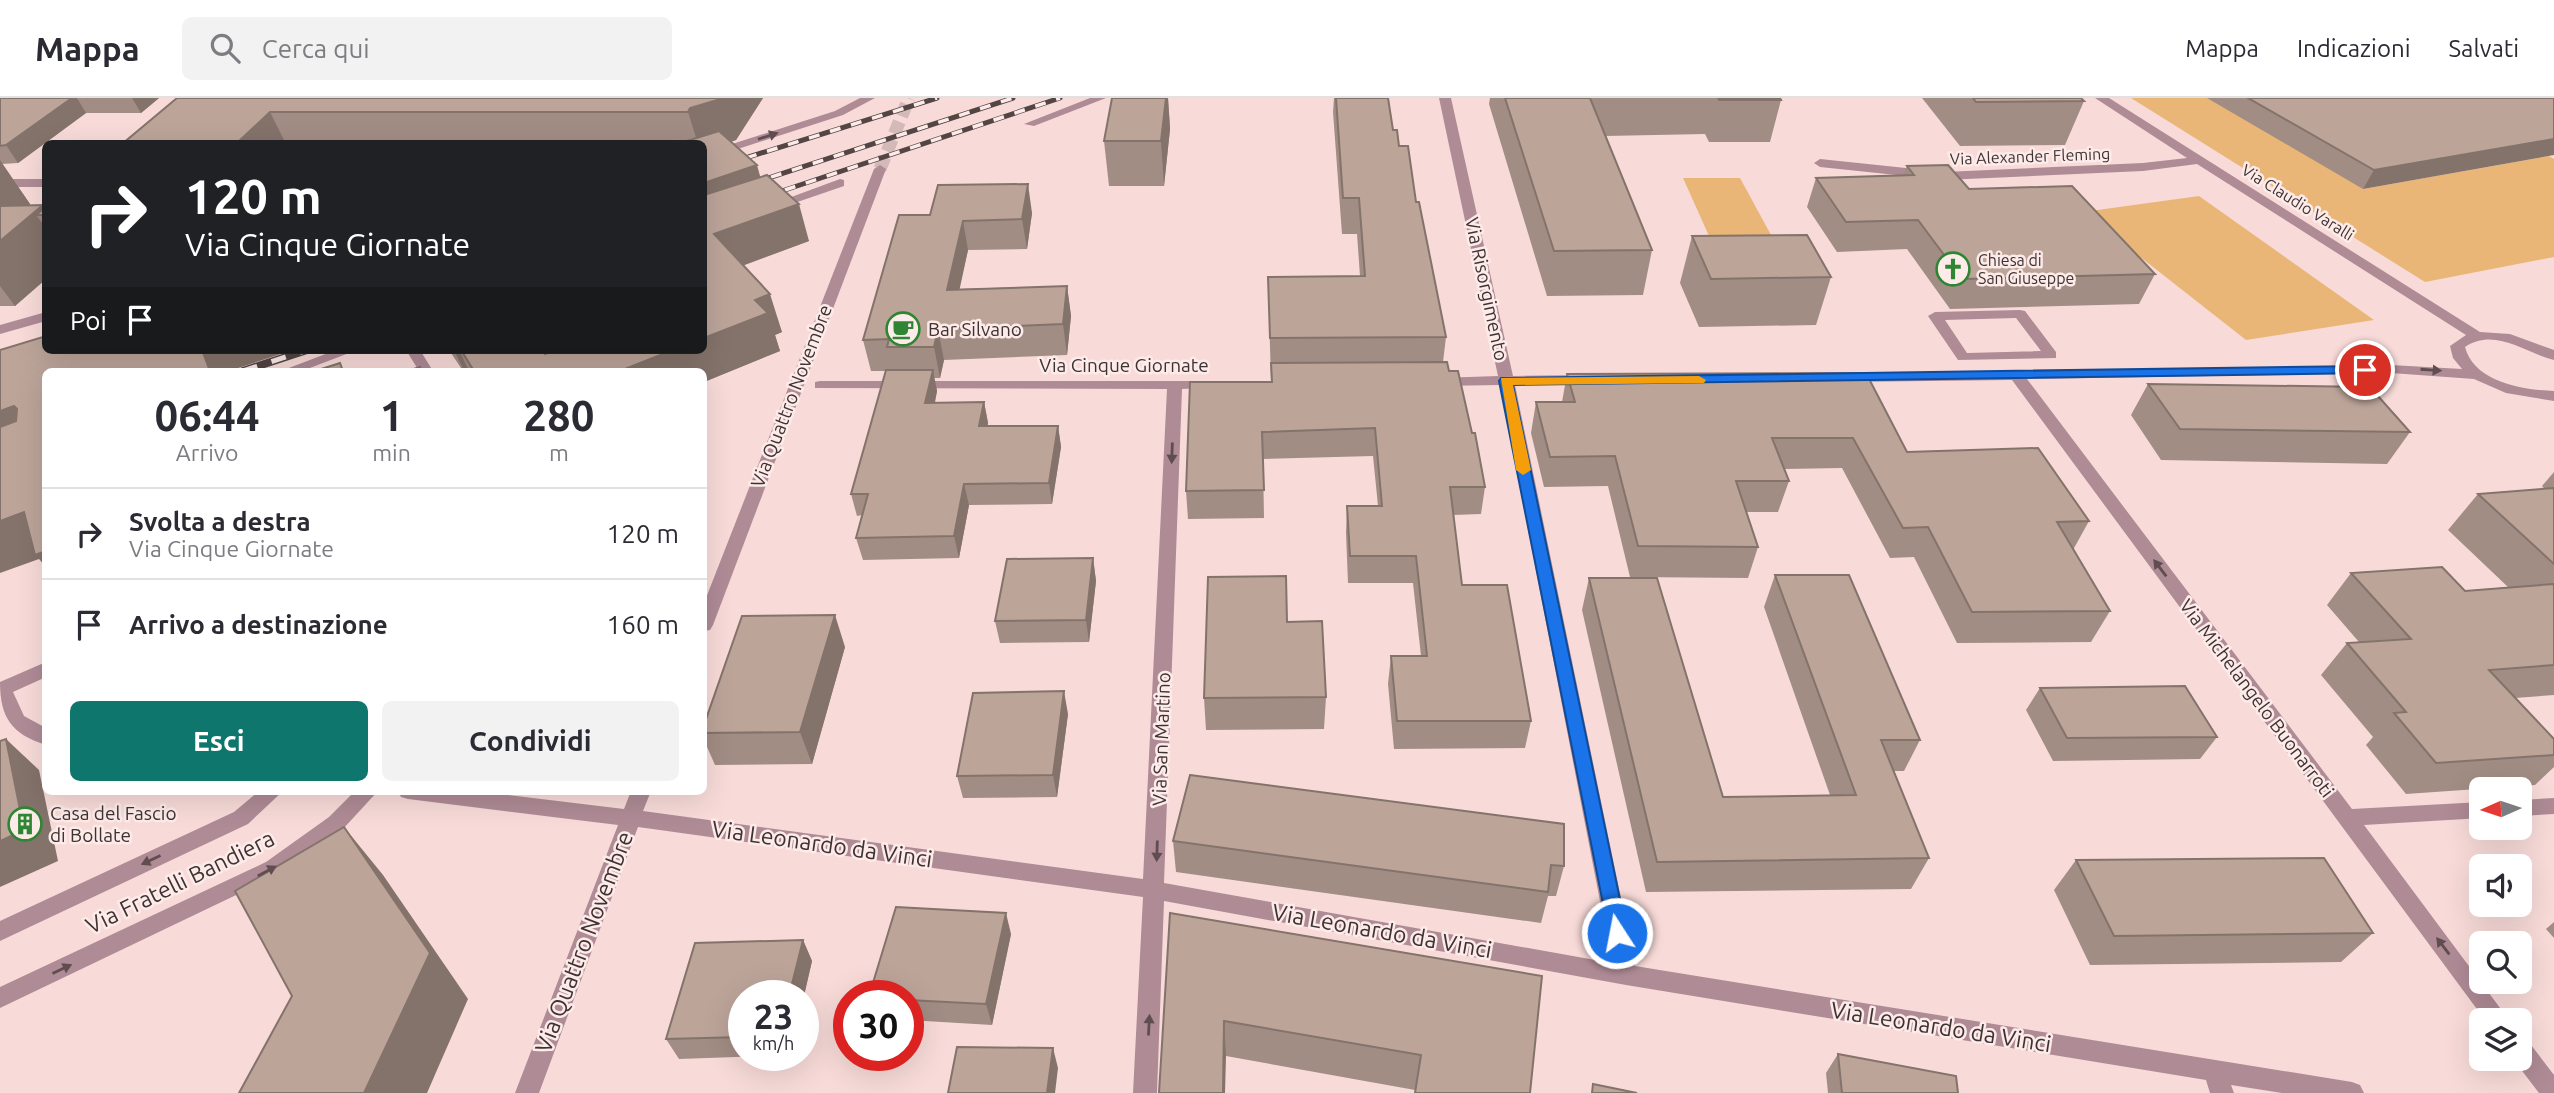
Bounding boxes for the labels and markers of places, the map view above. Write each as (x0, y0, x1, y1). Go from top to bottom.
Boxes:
church icon: Chiesa di San Giuseppe (1934, 250, 1972, 288)
place label: Chiesa di San Giuseppe (1978, 251, 2074, 287)
cafe icon: Bar Silvano (884, 310, 922, 348)
place label: Bar Silvano (928, 318, 1022, 340)
pin (2335, 340, 2395, 400)
place label: Casa del Fascio di Bollate (50, 802, 177, 846)
building icon: Casa del Fascio di Bollate (6, 805, 44, 843)

